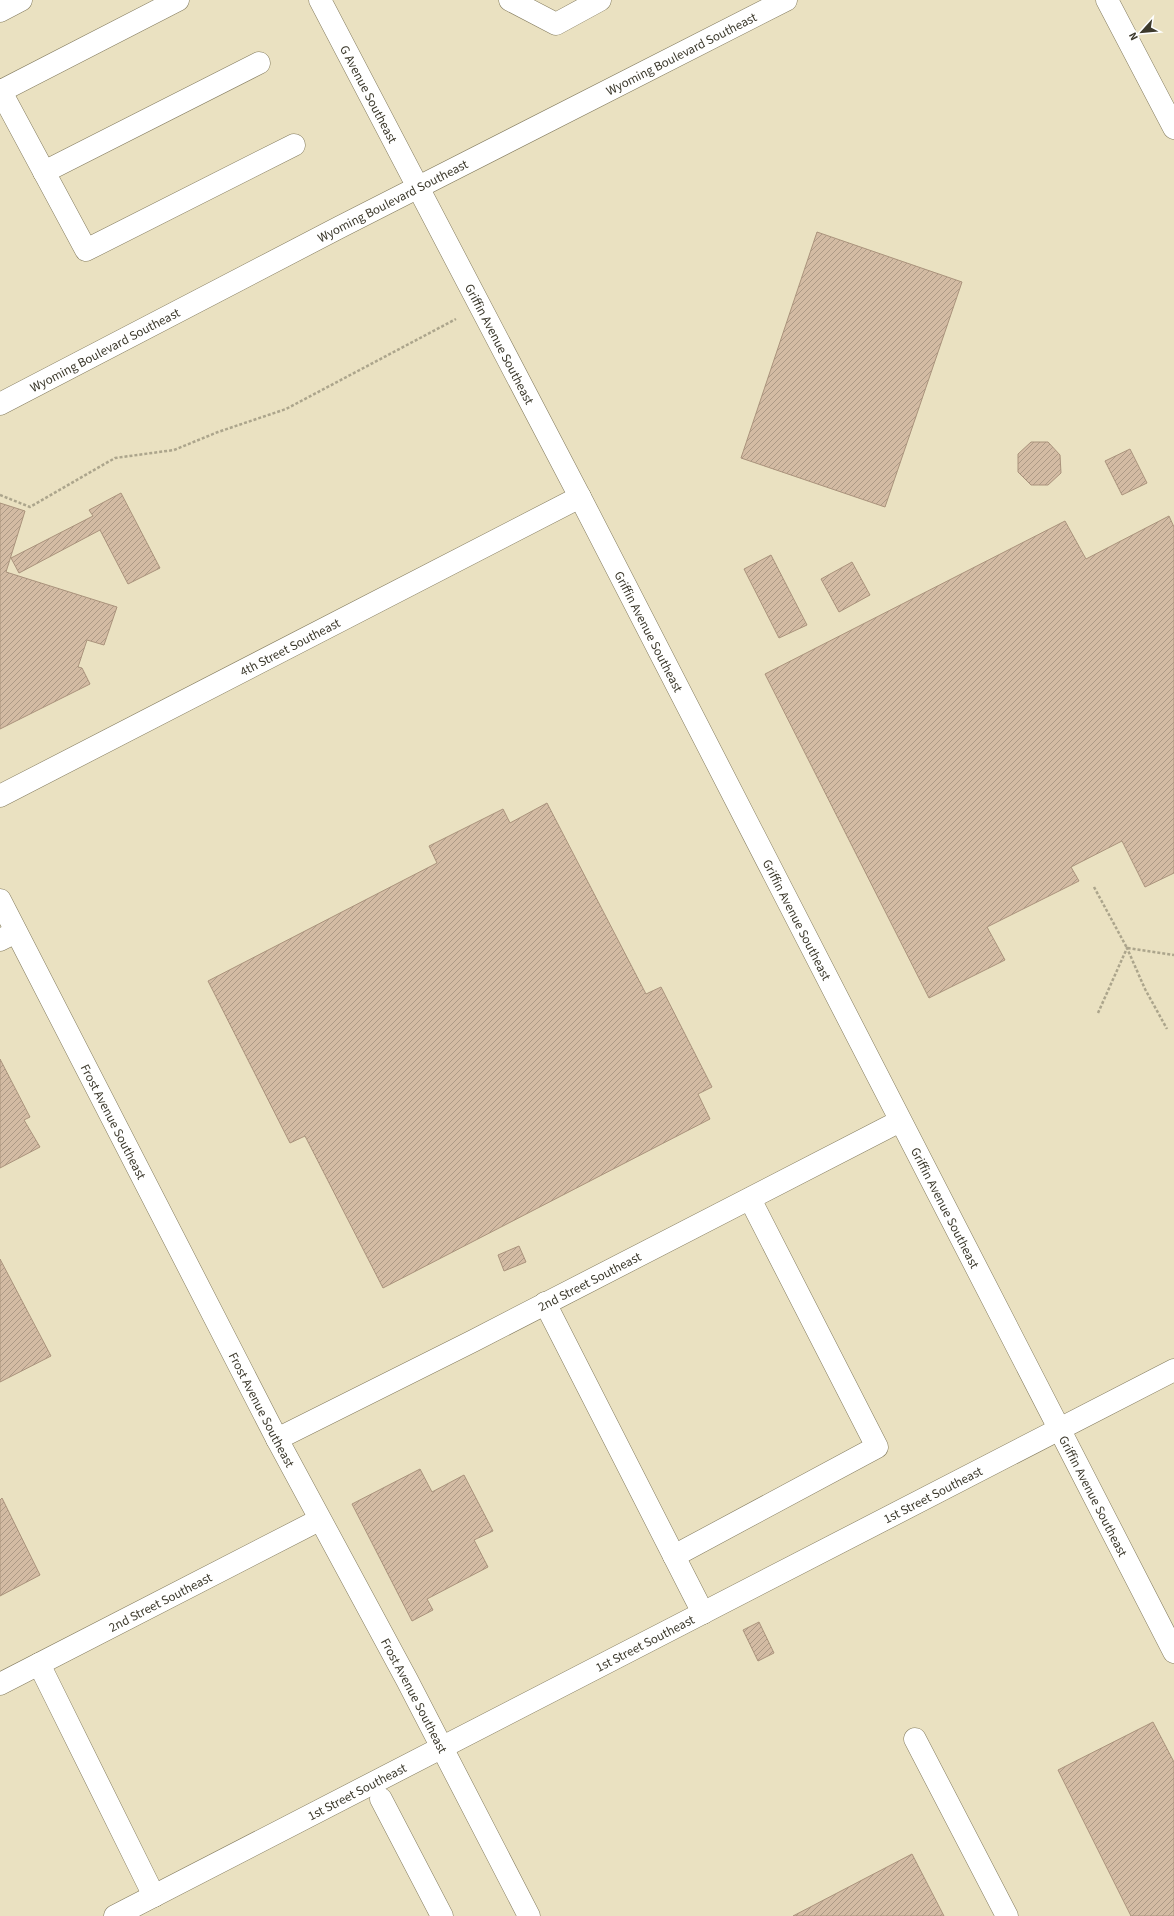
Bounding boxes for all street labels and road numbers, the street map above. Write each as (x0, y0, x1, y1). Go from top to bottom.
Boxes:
street label: Wyoming Boulevard Southeast (603, 8, 760, 100)
street label: G Avenue Southeast (335, 42, 402, 147)
street label: Wyoming Boulevard Southeast (314, 155, 472, 247)
street label: Griffin Avenue Southeast (460, 281, 538, 408)
street label: Wyoming Boulevard Southeast (27, 304, 184, 397)
street label: Griffin Avenue Southeast (610, 568, 687, 696)
street label: 4th Street Southeast (237, 614, 344, 681)
street label: Griffin Avenue Southeast (758, 856, 835, 984)
street label: Frost Avenue Southeast (76, 1061, 150, 1183)
street label: Griffin Avenue Southeast (906, 1144, 983, 1272)
street label: 2nd Street Southeast (535, 1248, 645, 1316)
street label: Frost Avenue Southeast (224, 1349, 299, 1471)
street label: Griffin Avenue Southeast (1054, 1433, 1132, 1560)
street label: 1st Street Southeast (881, 1462, 986, 1528)
street label: 2nd Street Southeast (106, 1568, 216, 1637)
street label: 1st Street Southeast (593, 1611, 698, 1677)
street label: Frost Avenue Southeast (376, 1635, 452, 1757)
street label: 1st Street Southeast (305, 1759, 410, 1825)

